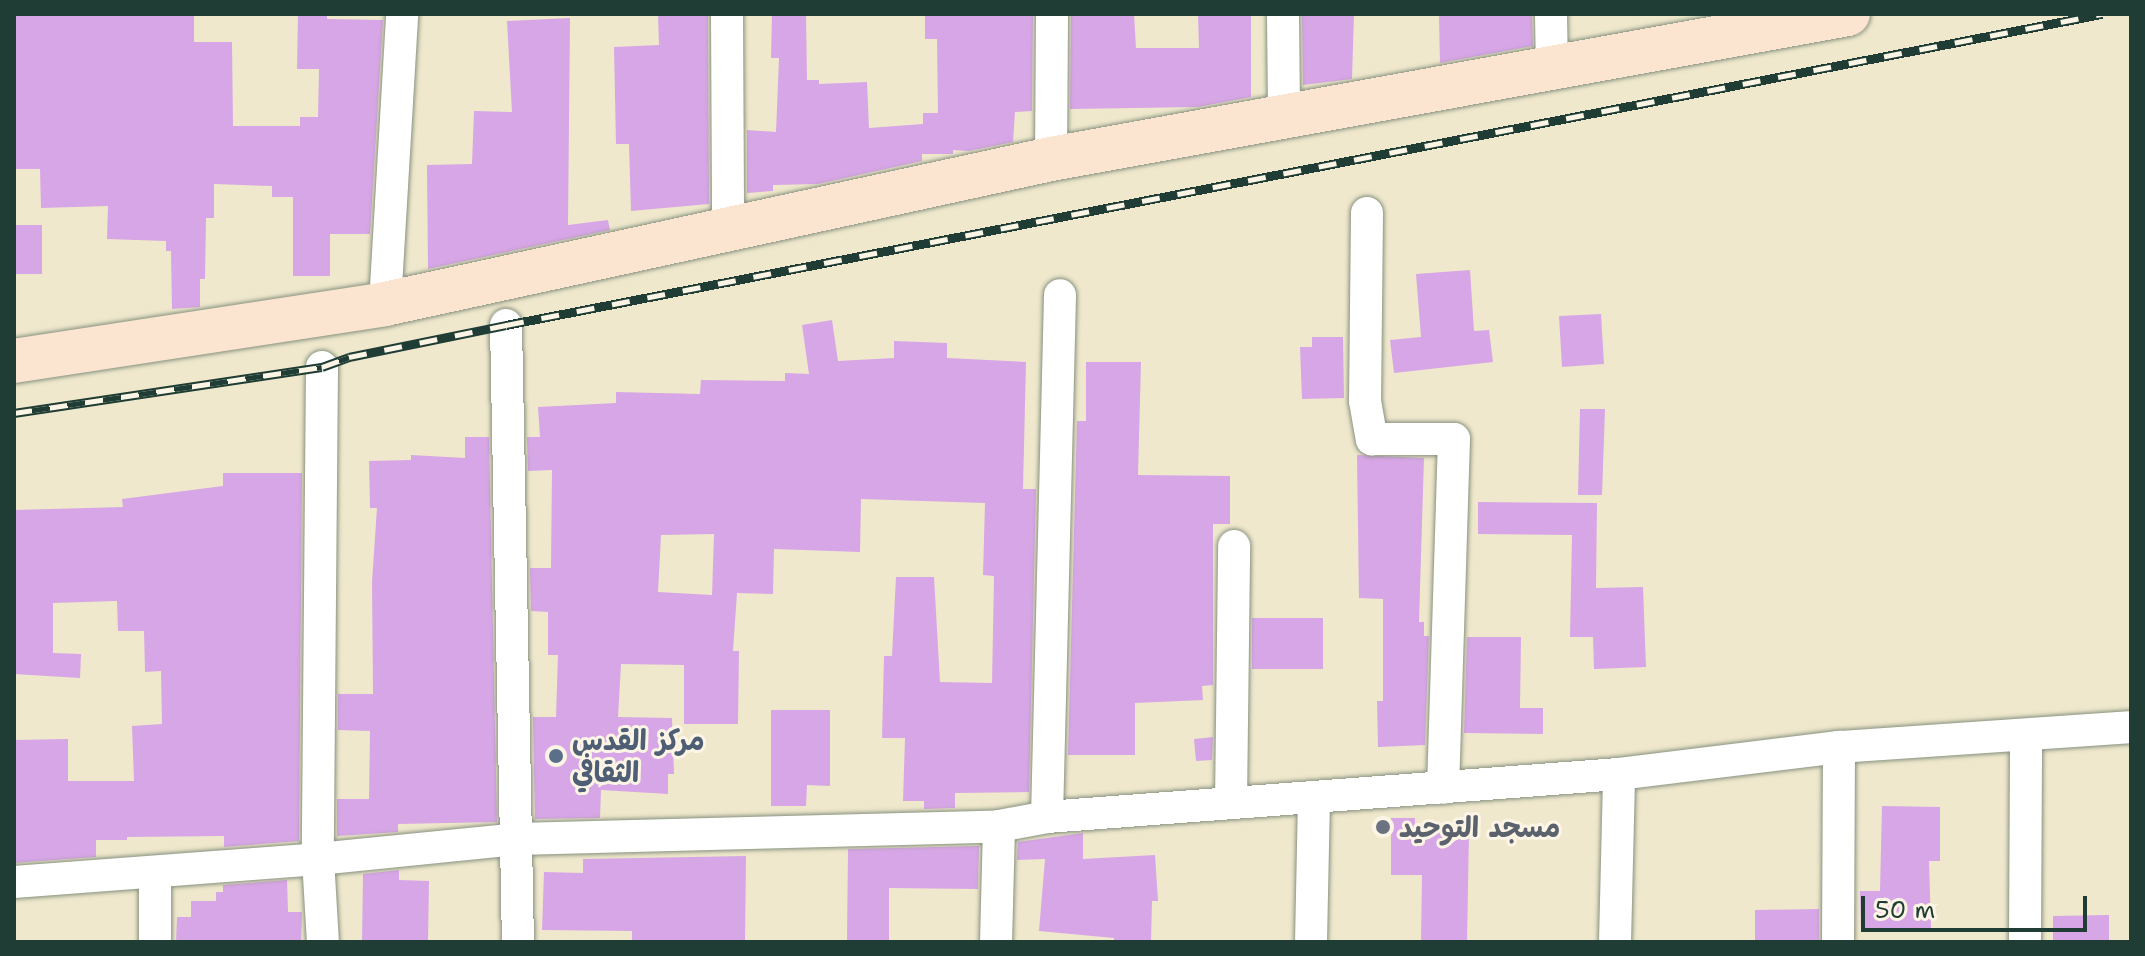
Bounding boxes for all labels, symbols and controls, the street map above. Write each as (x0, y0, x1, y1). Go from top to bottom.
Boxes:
place label: مركز القدس الثقافي (572, 723, 705, 789)
marker: مركز القدس الثقافي (547, 747, 565, 765)
place label: مسجد التوحيد (1399, 810, 1560, 844)
marker: مسجد التوحيد (1374, 818, 1392, 836)
scale bar (1865, 880, 2091, 930)
text: 50 m (1875, 894, 1935, 926)

